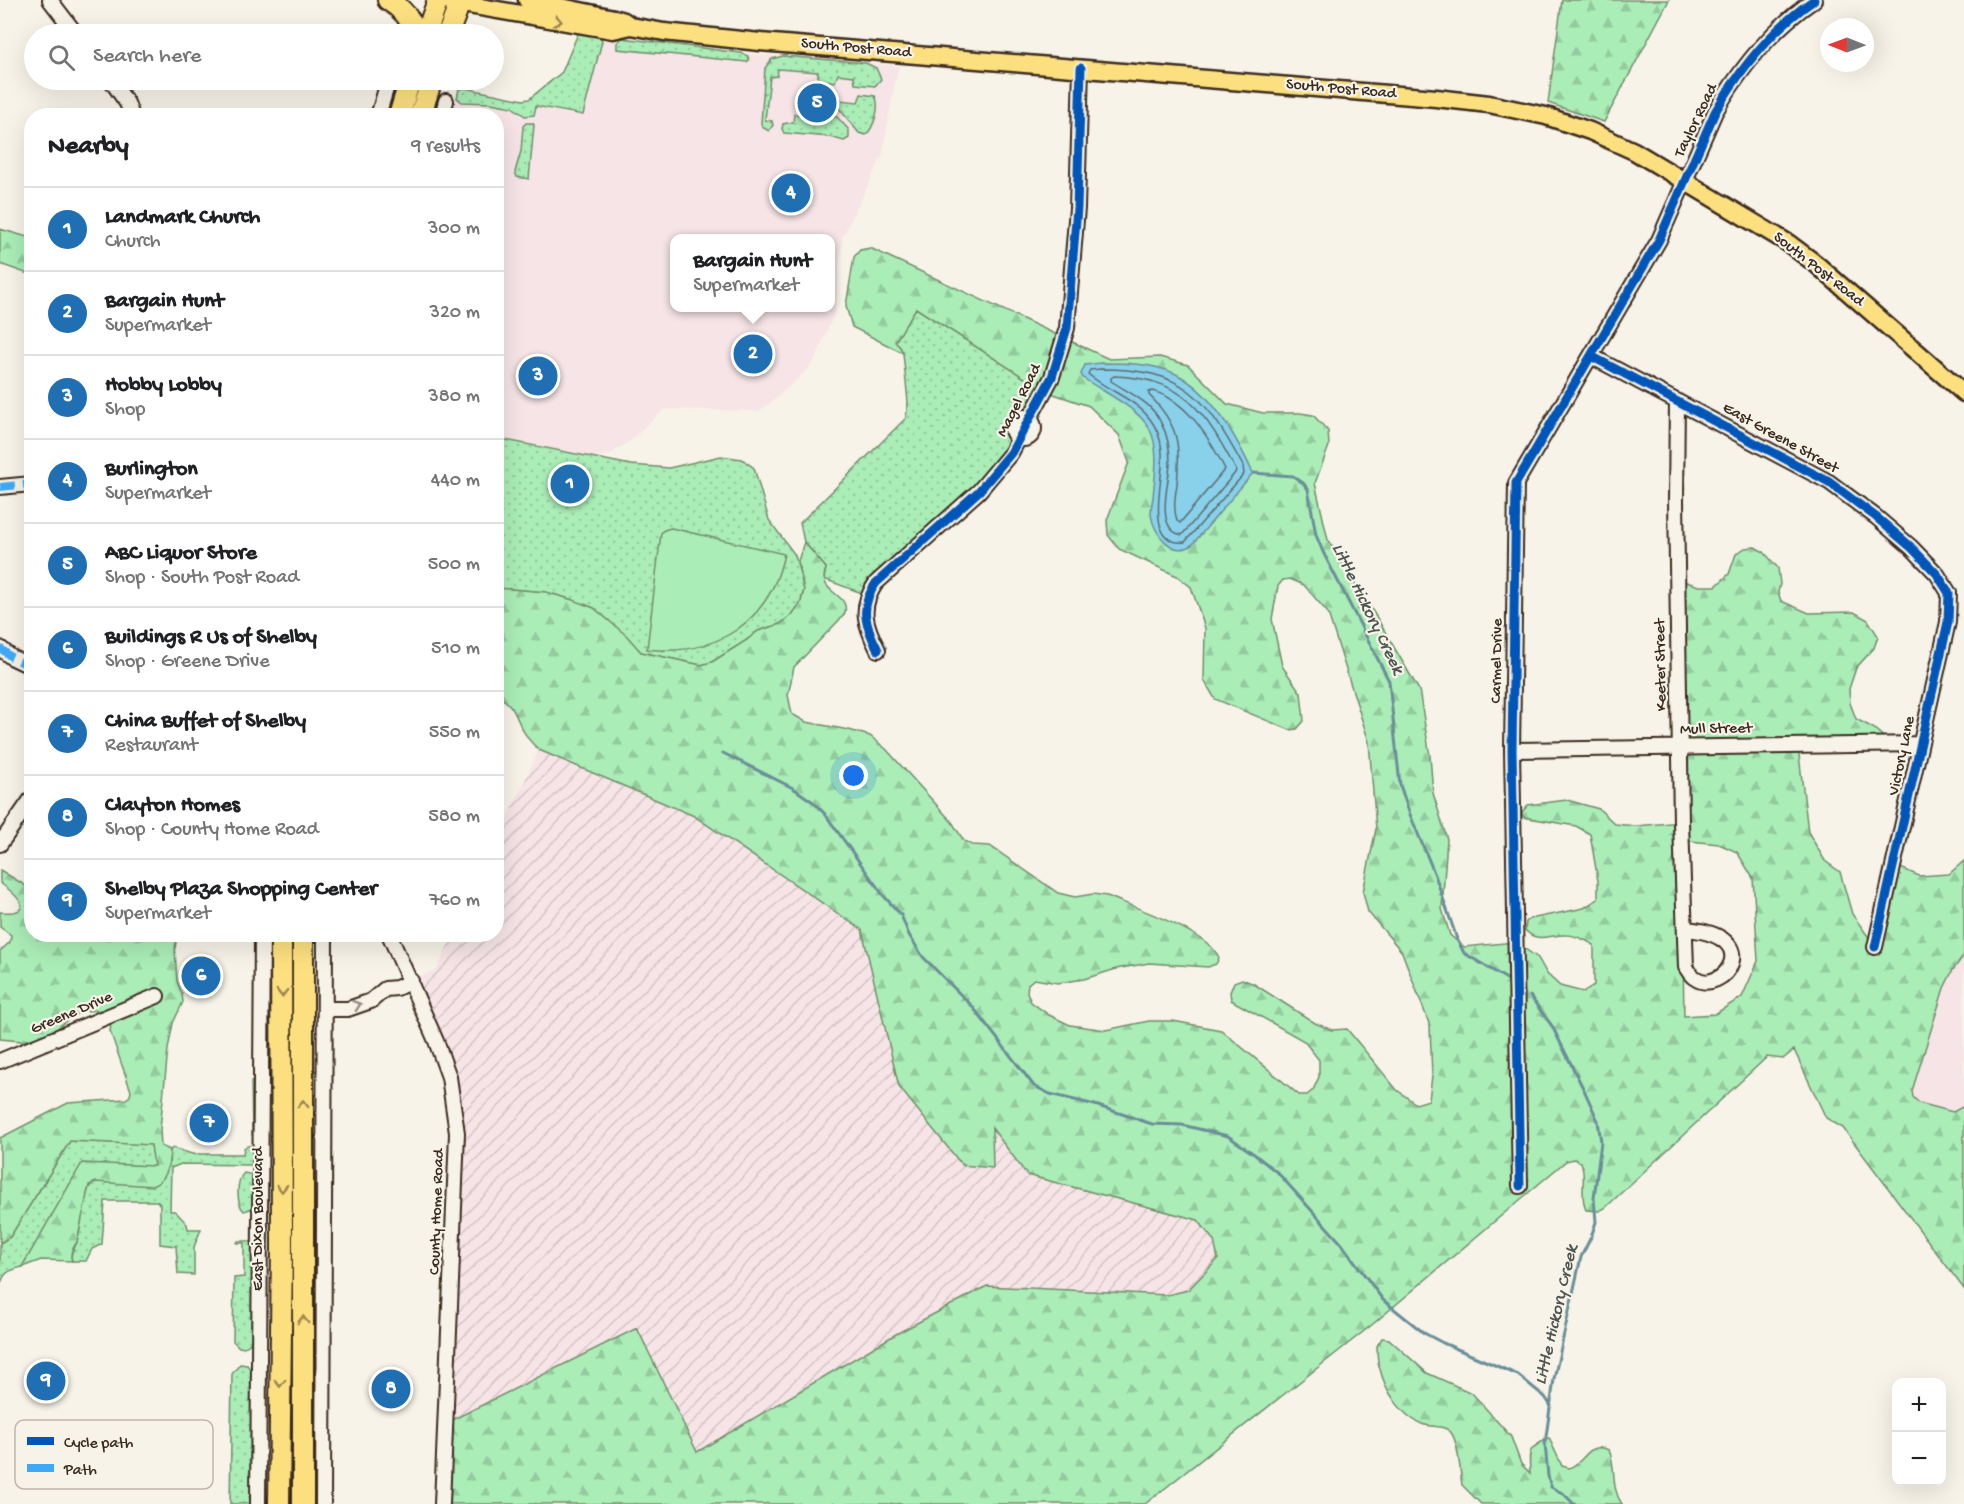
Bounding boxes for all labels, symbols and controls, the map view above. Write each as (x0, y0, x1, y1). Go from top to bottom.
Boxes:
one-way arrow (553, 14, 563, 27)
north arrow (1820, 18, 1874, 72)
search box (24, 24, 504, 90)
street label: South Post Road (800, 35, 913, 63)
icon: search (45, 41, 78, 74)
text: Search here (93, 44, 201, 70)
street label: South Post Road (1285, 76, 1398, 104)
pin: 5 (798, 80, 836, 126)
street label: Taylor Road (1671, 80, 1724, 162)
text: Nearby (48, 132, 129, 163)
text: 9 results (411, 136, 480, 159)
pin: 4 (772, 170, 810, 216)
text: Landmark Church (105, 205, 260, 231)
text: 1 (63, 218, 72, 241)
text: 300 m (428, 218, 480, 241)
street label: South Post Road (1769, 229, 1869, 312)
text: Church (105, 231, 161, 254)
popup (670, 234, 835, 312)
text: Bargain Hunt (693, 249, 812, 275)
text: Supermarket (693, 275, 799, 298)
text: Bargain Hunt (105, 289, 224, 315)
text: 2 (63, 302, 72, 325)
text: 320 m (430, 302, 480, 325)
text: Supermarket (105, 315, 211, 338)
pin: 2 (734, 332, 772, 376)
pin: 3 (518, 354, 558, 398)
street label: Magel Road (993, 360, 1047, 441)
text: Hobby Lobby (105, 373, 222, 399)
text: 3 (62, 386, 73, 409)
text: 380 m (428, 386, 480, 409)
text: Shop (105, 399, 145, 422)
street label: East Greene Street (1719, 399, 1843, 479)
text: Burlington (105, 457, 198, 483)
pin: 1 (550, 462, 590, 506)
text: 4 (63, 470, 72, 493)
text: 440 m (431, 470, 480, 493)
text: Supermarket (105, 483, 211, 506)
water label: Little Hickory Creek (1326, 540, 1409, 679)
text: ABC Liquor Store (105, 541, 257, 567)
text: 5 (62, 554, 73, 577)
text: 500 m (428, 554, 480, 577)
text: Shop · South Post Road (105, 567, 299, 590)
street label: Keeter Street (1652, 617, 1672, 711)
street label: Carmel Drive (1488, 618, 1508, 704)
text: Buildings R Us of Shelby (105, 625, 317, 651)
text: 6 (62, 638, 73, 661)
text: 510 m (431, 638, 480, 661)
text: Shop · Greene Drive (105, 651, 270, 674)
text: China Buffet of Shelby (105, 709, 306, 735)
street label: Victory Lane (1885, 714, 1921, 798)
street label: Mull Street (1680, 720, 1754, 740)
text: 7 (62, 722, 73, 745)
text: 550 m (429, 722, 480, 745)
text: Restaurant (105, 735, 198, 758)
your location (839, 761, 868, 790)
text: Clayton Homes (105, 793, 240, 819)
text: 8 (62, 806, 73, 829)
text: 580 m (428, 806, 480, 829)
text: Shop · County Home Road (105, 819, 319, 842)
text: Shelby Plaza Shopping Center (105, 877, 377, 903)
text: 9 (62, 890, 73, 913)
text: 760 m (429, 890, 480, 913)
text: Supermarket (105, 903, 211, 926)
pin: 6 (182, 954, 220, 998)
street label: Greene Drive (28, 988, 116, 1040)
one-way arrow (275, 988, 288, 997)
one-way arrow (351, 1000, 362, 1013)
one-way arrow (297, 1099, 309, 1108)
pin: 7 (190, 1100, 228, 1146)
street label: East Dixon Boulevard (250, 1145, 269, 1291)
street label: County Home Road (426, 1147, 450, 1275)
one-way arrow (276, 1183, 288, 1192)
water label: Little Hickory Creek (1531, 1241, 1584, 1387)
one-way arrow (297, 1315, 309, 1324)
pin: 9 (26, 1358, 66, 1404)
pin: 8 (372, 1366, 410, 1412)
one-way arrow (274, 1378, 287, 1387)
map controls (1892, 1378, 1946, 1486)
button: + (1892, 1378, 1946, 1432)
legend (15, 1420, 213, 1489)
button: − (1892, 1432, 1946, 1486)
text: Cycle path (64, 1435, 134, 1454)
text: Path (63, 1462, 97, 1481)

